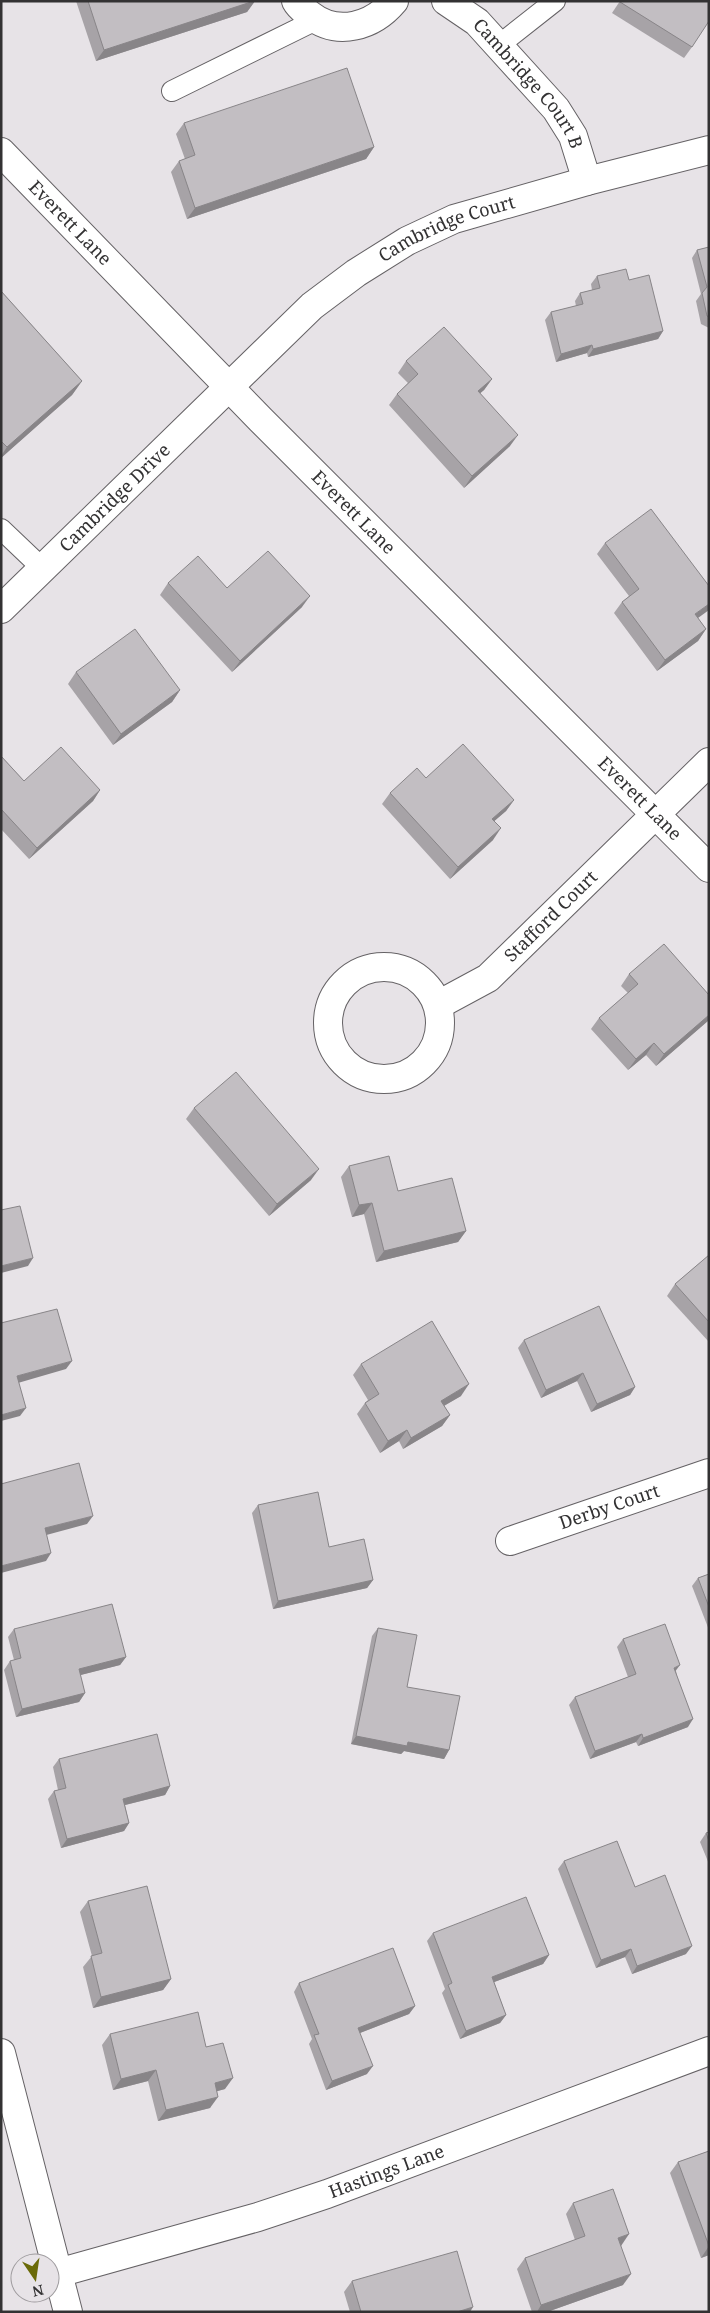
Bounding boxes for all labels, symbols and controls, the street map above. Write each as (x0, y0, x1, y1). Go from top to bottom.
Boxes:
street label: Cambridge Court B (468, 13, 589, 151)
street label: Everett Lane (24, 175, 117, 270)
street label: Cambridge Court (373, 189, 517, 267)
street label: Cambridge Drive (54, 438, 175, 557)
street label: Everett Lane (307, 464, 401, 559)
street label: Everett Lane (593, 751, 688, 845)
street label: Stafford Court (499, 865, 602, 967)
street label: Derby Court (556, 1478, 662, 1534)
street label: Hastings Lane (325, 2138, 447, 2203)
north arrow (10, 2253, 60, 2303)
text: N (31, 2281, 46, 2302)

